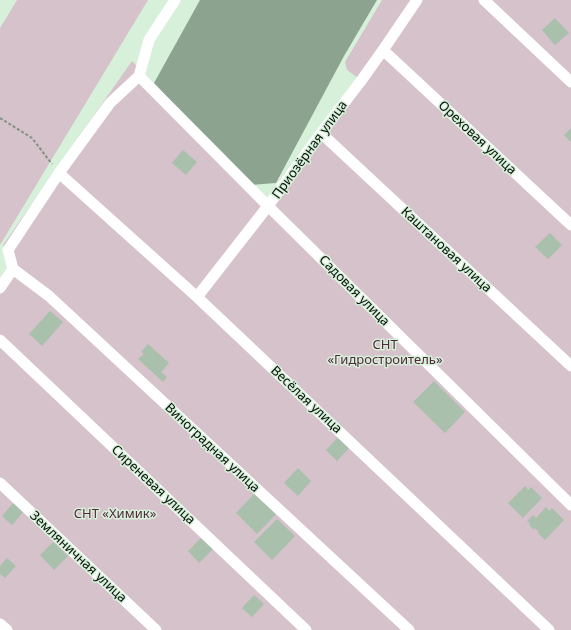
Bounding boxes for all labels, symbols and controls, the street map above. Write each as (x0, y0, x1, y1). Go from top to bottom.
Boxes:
street label: Приозёрная улица (269, 98, 351, 202)
street label: Ореховая улица (435, 98, 519, 178)
street label: Каштановая улица (397, 204, 495, 296)
street label: Садовая улица (315, 252, 393, 330)
park label: СНТ «Гидростроитель» (328, 337, 442, 368)
street label: Весёлая улица (267, 363, 345, 437)
street label: Виноградная улица (161, 400, 263, 496)
street label: Сиреневая улица (108, 442, 198, 528)
park label: СНТ «Химик» (74, 506, 156, 522)
street label: Земляничная улица (26, 508, 130, 606)

